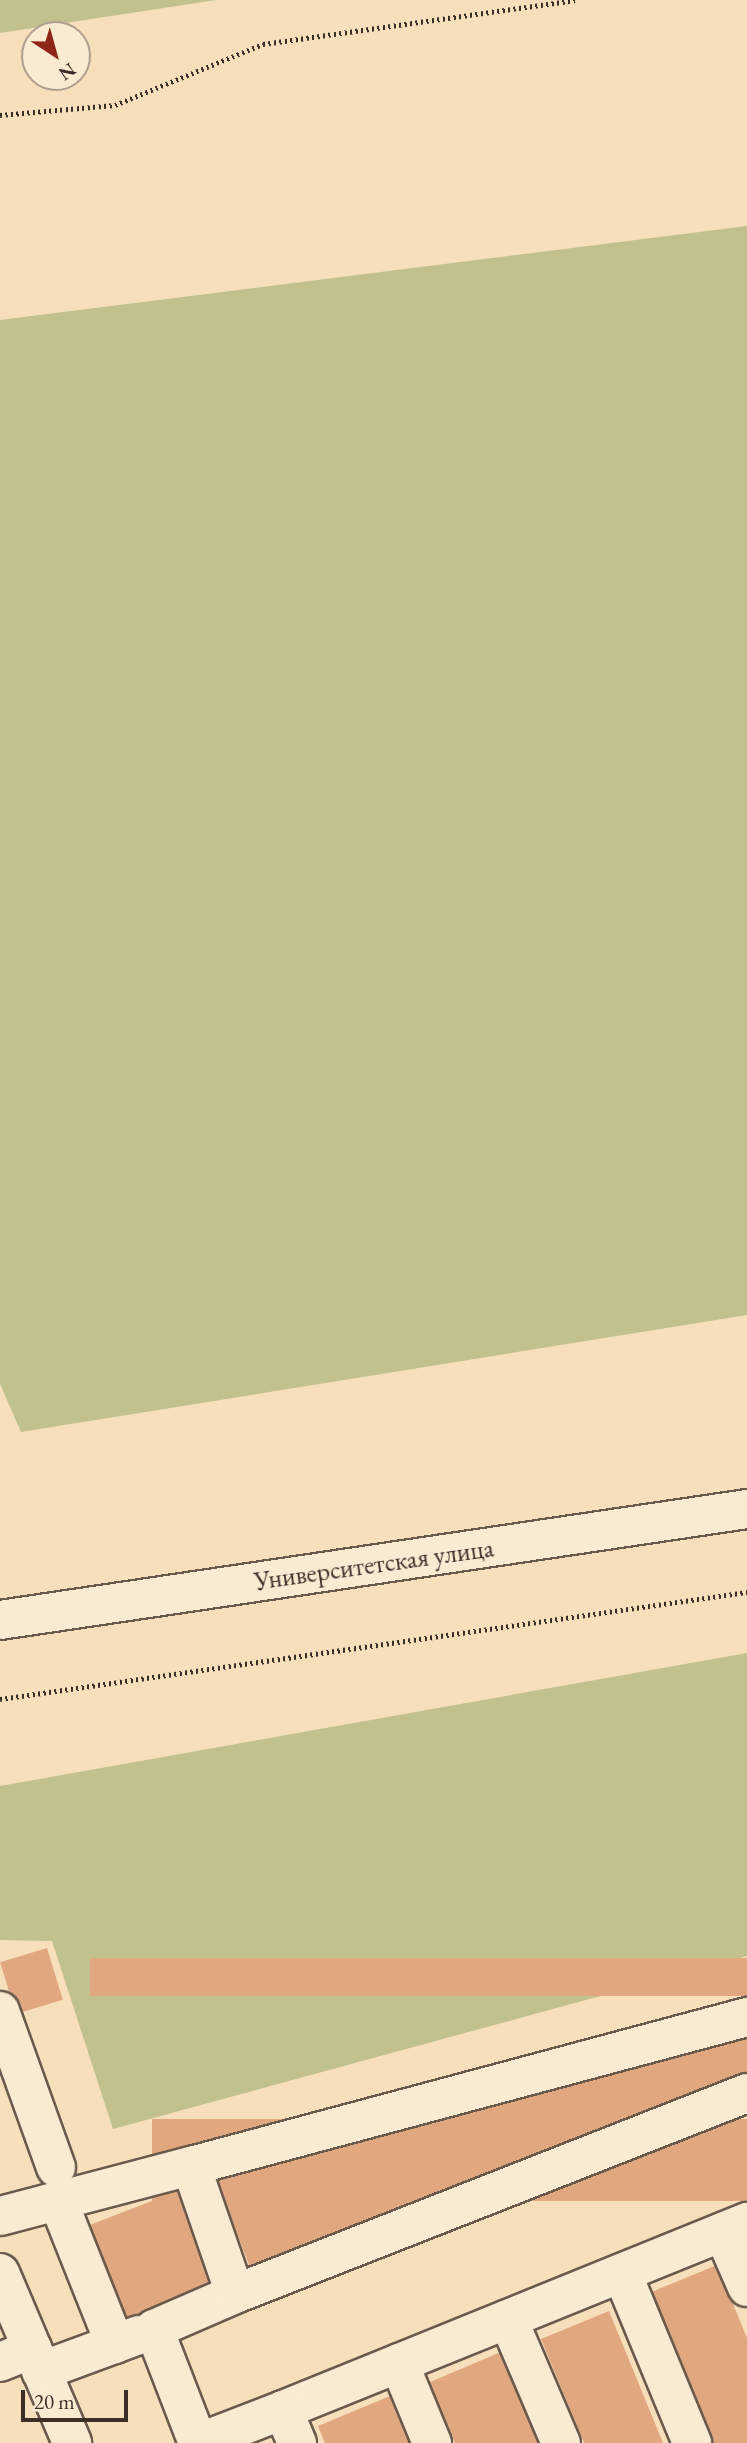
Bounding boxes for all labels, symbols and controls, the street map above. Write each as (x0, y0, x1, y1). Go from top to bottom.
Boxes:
north arrow (21, 21, 91, 91)
text: N (54, 57, 81, 86)
street label: Университетская улица (252, 1533, 496, 1597)
scale bar (24, 2376, 131, 2420)
text: 20 m (34, 2388, 75, 2415)

